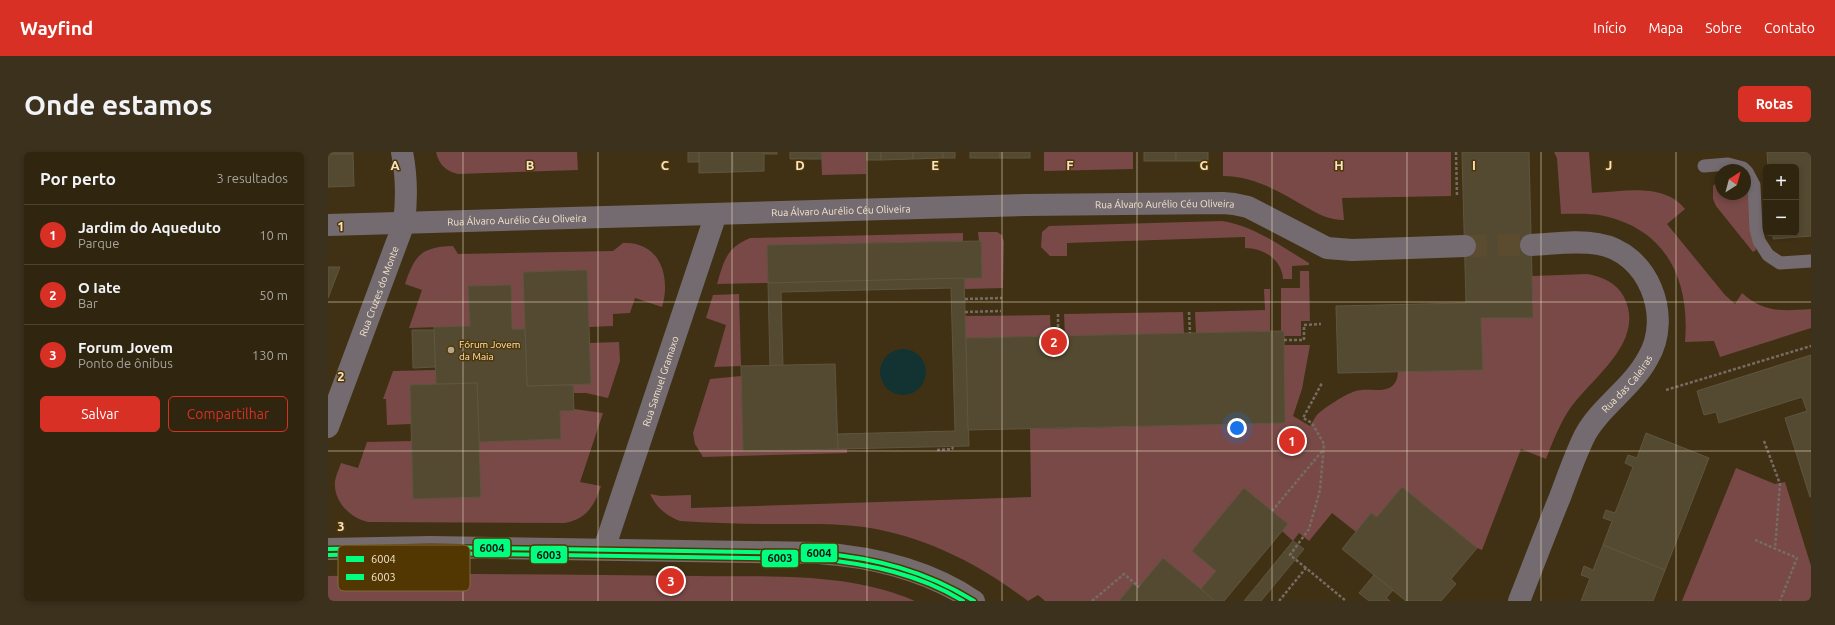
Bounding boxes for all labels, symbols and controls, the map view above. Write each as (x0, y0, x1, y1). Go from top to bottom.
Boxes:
text: Wayfind (20, 17, 93, 39)
text: Início (1593, 20, 1626, 36)
text: Mapa (1648, 20, 1683, 36)
text: Sobre (1705, 20, 1742, 36)
text: Contato (1764, 20, 1815, 36)
button: Rotas (1738, 86, 1811, 122)
text: Onde estamos (24, 89, 212, 120)
text: A (390, 158, 400, 172)
text: B (526, 158, 535, 172)
text: C (661, 158, 670, 172)
text: D (795, 158, 805, 172)
text: E (931, 158, 939, 172)
text: F (1066, 158, 1074, 172)
text: G (1200, 158, 1209, 172)
text: H (1334, 158, 1344, 172)
text: I (1472, 158, 1476, 172)
text: J (1606, 158, 1612, 172)
north arrow (1715, 164, 1751, 200)
map controls (1763, 164, 1799, 236)
button: + (1763, 164, 1799, 200)
text: Por perto (40, 169, 116, 188)
text: 3 resultados (217, 171, 288, 185)
street label: Rua Álvaro Aurélio Céu Oliveira (1095, 198, 1235, 210)
button: − (1763, 200, 1799, 236)
street label: Rua Álvaro Aurélio Céu Oliveira (771, 203, 911, 218)
street label: Rua Álvaro Aurélio Céu Oliveira (447, 213, 587, 228)
text: Jardim do Aqueduto (78, 219, 221, 236)
text: 1 (337, 219, 345, 233)
text: 1 (49, 228, 57, 242)
text: 10 m (259, 228, 288, 242)
text: Parque (78, 236, 119, 250)
street label: Rua Cruzes do Monte (357, 245, 401, 338)
text: O Iate (78, 279, 121, 296)
text: 2 (49, 288, 57, 302)
text: 50 m (259, 288, 288, 302)
text: Bar (78, 296, 98, 310)
pin: 2 (1041, 327, 1067, 357)
street label: Rua Samuel Gramaxo (640, 334, 681, 428)
text: Forum Jovem (78, 339, 173, 356)
place label: Fórum Jovem da Maia (459, 339, 520, 362)
marker: Fórum Jovem da Maia (446, 345, 456, 355)
text: 3 (49, 348, 57, 362)
text: 130 m (252, 348, 288, 362)
street label: Rua das Caleiras (1599, 353, 1654, 415)
text: Ponto de ônibus (78, 356, 173, 370)
text: 2 (337, 369, 345, 383)
button: Salvar (40, 396, 160, 432)
button: Compartilhar (168, 396, 288, 432)
your location (1227, 418, 1247, 438)
pin: 1 (1279, 426, 1305, 456)
text: 3 (337, 519, 345, 533)
line badge: 6004 (473, 538, 511, 558)
text: 6004 (480, 542, 504, 554)
line badge: 6004 (800, 543, 838, 563)
legend (338, 545, 470, 591)
line badge: 6003 (530, 545, 568, 564)
text: 6004 (807, 547, 831, 559)
text: 6003 (537, 549, 561, 561)
line badge: 6003 (761, 549, 799, 568)
text: 6003 (768, 552, 792, 564)
text: 6004 (371, 553, 396, 565)
pin: 3 (658, 566, 684, 596)
text: 6003 (371, 571, 396, 583)

